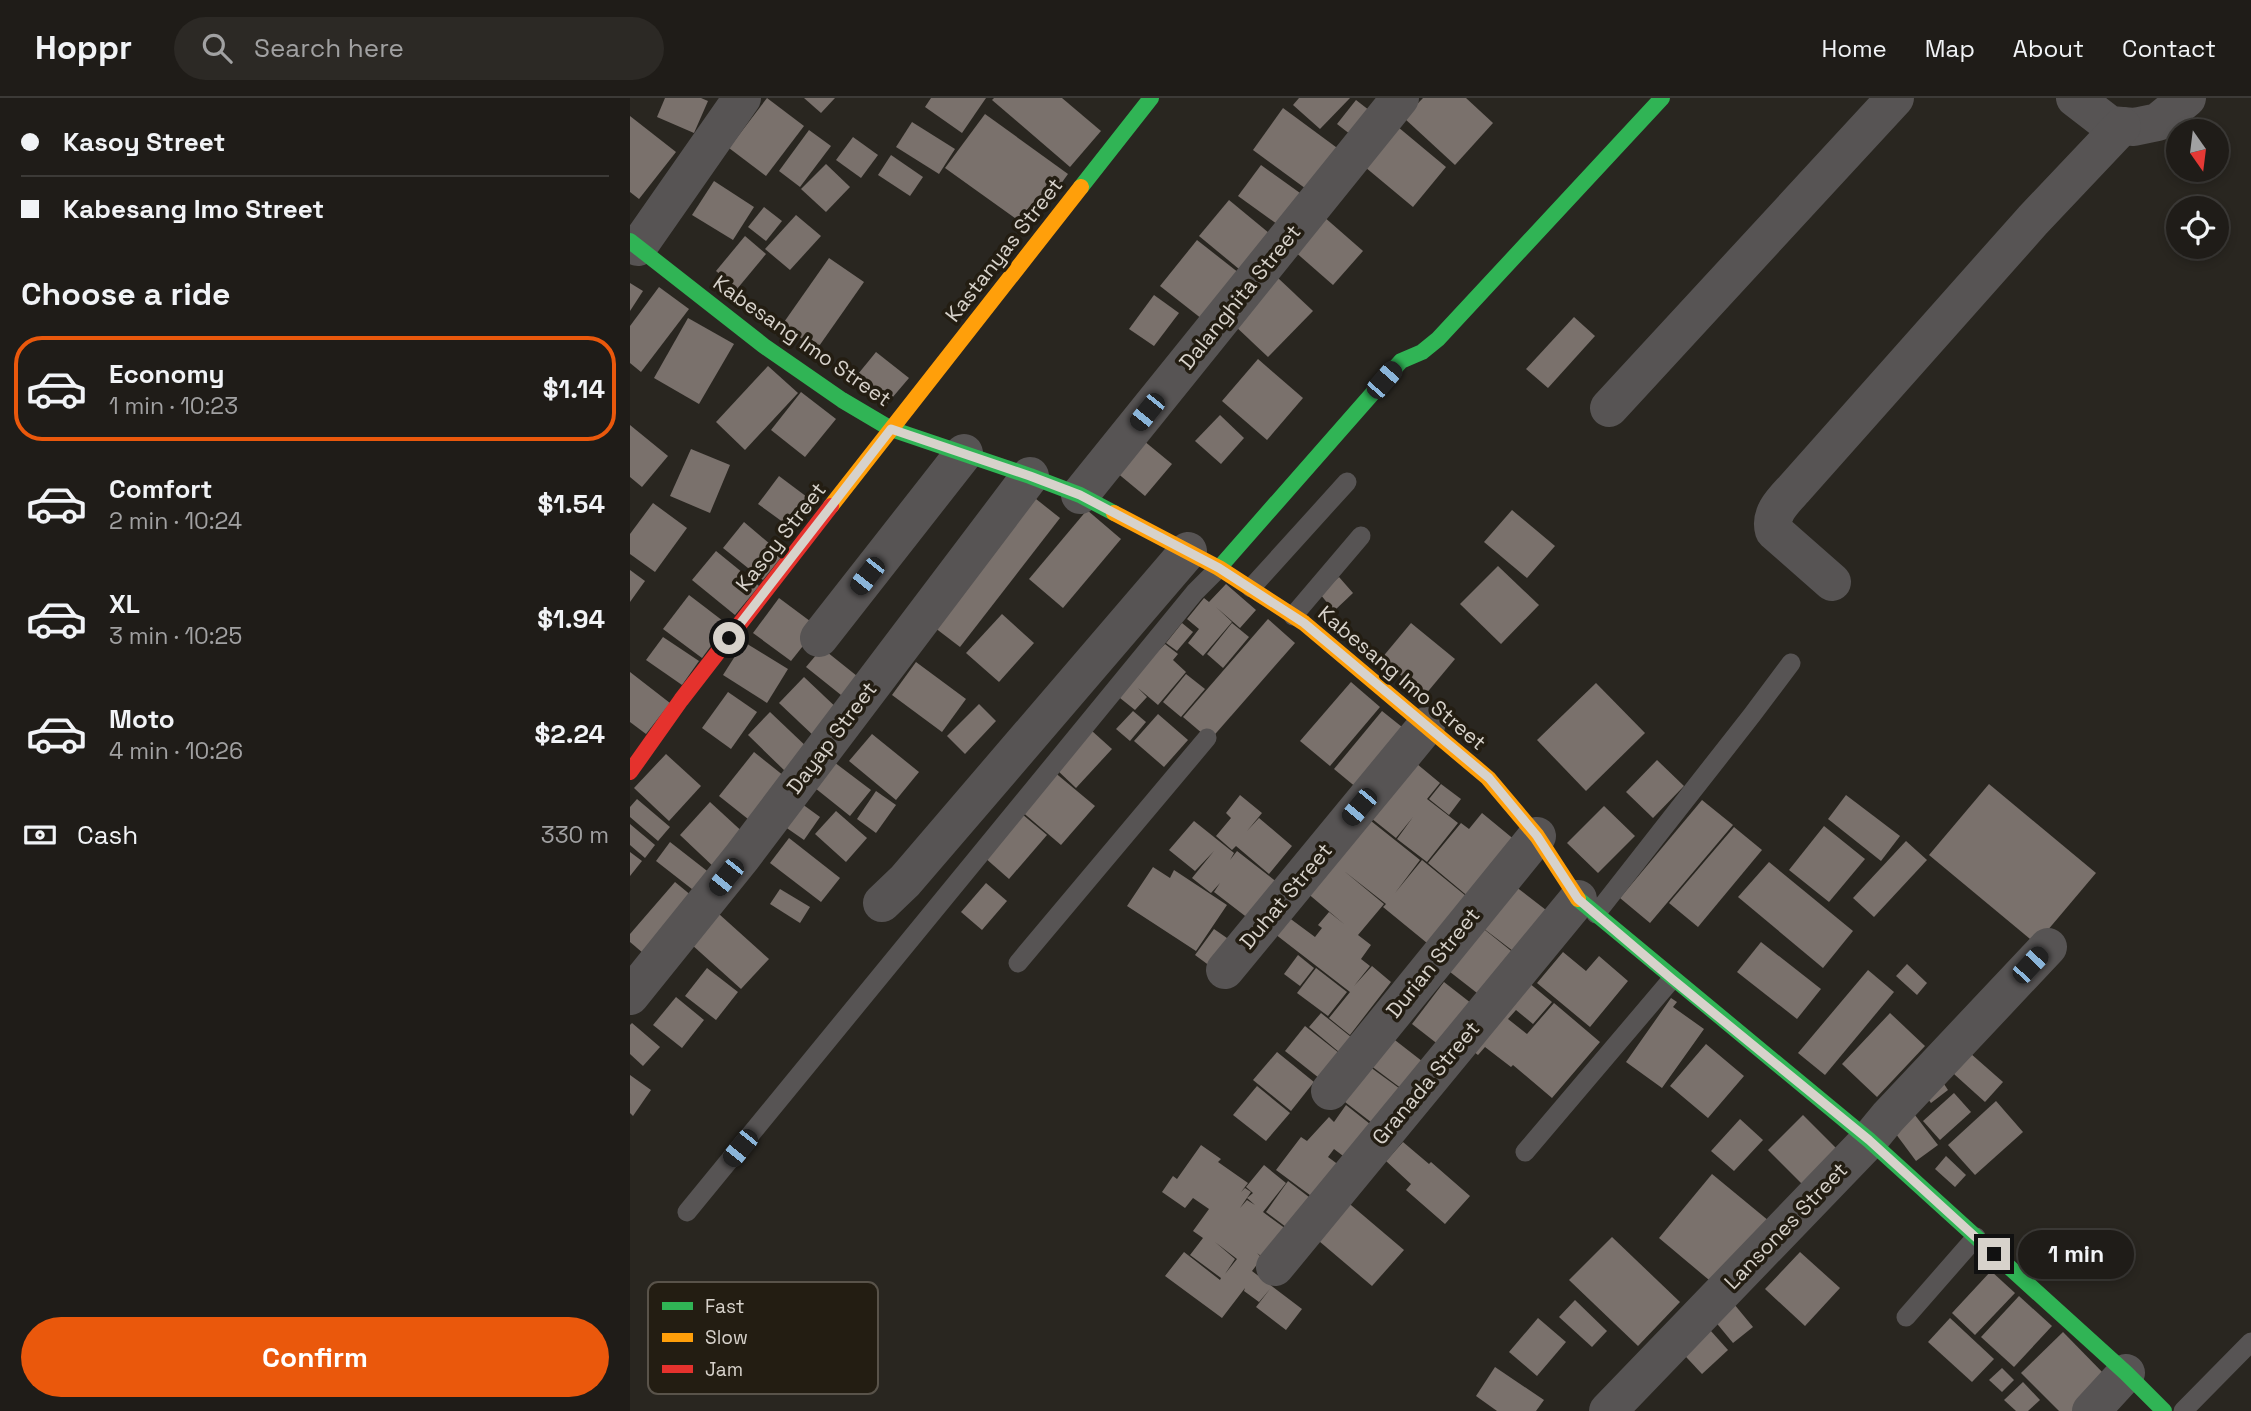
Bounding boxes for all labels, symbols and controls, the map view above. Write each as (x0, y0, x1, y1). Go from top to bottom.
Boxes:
search box (174, 17, 664, 80)
text: Hoppr (35, 27, 132, 69)
icon: search (198, 29, 236, 67)
text: Search here (254, 31, 404, 65)
text: Home (1821, 33, 1887, 64)
text: Map (1925, 33, 1975, 64)
text: About (2013, 33, 2084, 64)
text: Contact (2122, 33, 2216, 64)
north arrow (2166, 119, 2230, 182)
map controls (2166, 119, 2229, 259)
text: Kasoy Street (63, 125, 225, 159)
street label: Kastanyas Street (939, 172, 1068, 327)
text: Kabesang Imo Street (63, 192, 324, 226)
button: locate (2166, 196, 2229, 259)
street label: Dalanghita Street (1173, 219, 1306, 375)
street label: Kabesang Imo Street (708, 269, 897, 412)
text: Choose a ride (21, 274, 231, 314)
icon: car (25, 357, 88, 420)
text: Economy (109, 357, 225, 391)
car (1363, 357, 1406, 403)
text: $1.14 (543, 372, 605, 406)
car (1126, 389, 1169, 435)
text: 1 min · 10:23 (109, 391, 238, 421)
icon: car (25, 472, 88, 535)
text: Comfort (109, 472, 212, 506)
street label: Kasoy Street (730, 477, 832, 597)
text: $1.54 (538, 487, 605, 521)
text: 2 min · 10:24 (109, 506, 242, 536)
car (846, 553, 889, 599)
icon: car (25, 587, 88, 650)
text: XL (109, 587, 140, 621)
street label: Kabesang Imo Street (1313, 599, 1492, 756)
text: $1.94 (537, 602, 605, 636)
text: 3 min · 10:25 (109, 621, 242, 651)
route start (713, 622, 745, 654)
street label: Dayap Street (781, 676, 883, 799)
icon: car (25, 702, 88, 765)
text: Moto (109, 702, 175, 736)
text: $2.24 (534, 717, 605, 751)
text: 4 min · 10:26 (109, 736, 243, 766)
car (1338, 784, 1381, 830)
icon: cash (21, 816, 59, 854)
text: Cash (77, 818, 138, 852)
text: 330 m (541, 820, 609, 850)
street label: Duhat Street (1233, 837, 1338, 954)
car (705, 854, 748, 900)
street label: Durian Street (1380, 902, 1485, 1023)
car (2008, 942, 2053, 988)
street label: Granada Street (1366, 1015, 1485, 1150)
car (719, 1125, 762, 1171)
street label: Lansones Street (1718, 1156, 1853, 1295)
callout: 1 min (2018, 1230, 2134, 1278)
route end (1978, 1238, 2010, 1270)
text: 1 min (2048, 1239, 2104, 1269)
legend (648, 1282, 878, 1394)
text: Fast (705, 1294, 745, 1319)
button: Confirm (21, 1317, 609, 1397)
text: Slow (705, 1325, 748, 1350)
text: Jam (705, 1357, 743, 1382)

